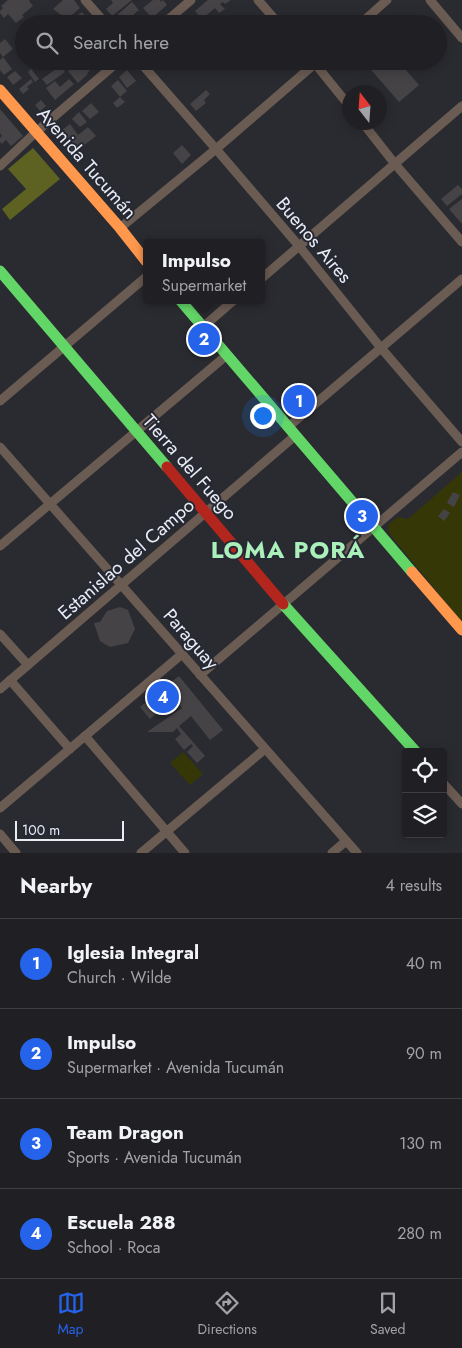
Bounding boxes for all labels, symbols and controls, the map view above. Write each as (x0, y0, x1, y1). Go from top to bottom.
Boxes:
search box (15, 15, 447, 70)
icon: search (33, 29, 61, 57)
text: Search here (73, 29, 169, 56)
north arrow (342, 85, 387, 130)
street label: Avenida Tucumán (31, 101, 143, 225)
street label: Buenos Aires (270, 191, 358, 289)
popup (143, 239, 265, 304)
text: Impulso (162, 247, 231, 274)
text: Supermarket (162, 274, 246, 297)
pin: 2 (188, 320, 220, 358)
pin: 1 (283, 382, 315, 420)
your location (250, 403, 276, 429)
street label: Tierra del Fuego (136, 408, 244, 526)
street label: Estanislao del Campo (52, 492, 200, 626)
pin: 3 (346, 497, 378, 535)
district label: LOMA PORÁ (211, 532, 365, 567)
street label: Paraguay (157, 603, 225, 676)
pin: 4 (147, 678, 179, 716)
map controls (402, 748, 447, 838)
button: locate (402, 748, 447, 793)
button: layers (402, 793, 447, 838)
scale bar (15, 818, 124, 841)
text: 100 m (22, 820, 60, 840)
text: Nearby (20, 871, 92, 901)
text: 4 results (386, 874, 442, 897)
text: Iglesia Integral (67, 939, 199, 966)
text: 1 (32, 952, 40, 975)
text: 40 m (406, 952, 442, 975)
text: Church · Wilde (67, 966, 172, 989)
text: Impulso (67, 1029, 136, 1056)
text: 2 (31, 1042, 41, 1065)
text: 90 m (406, 1042, 442, 1065)
text: Supermarket · Avenida Tucumán (67, 1056, 284, 1079)
text: Team Dragon (67, 1119, 184, 1146)
text: 3 (31, 1132, 41, 1155)
text: 130 m (399, 1132, 442, 1155)
text: Sports · Avenida Tucumán (67, 1146, 242, 1169)
text: Escuela 288 (67, 1209, 176, 1236)
text: 4 (30, 1222, 42, 1245)
text: 280 m (397, 1222, 442, 1245)
text: School · Roca (67, 1236, 160, 1259)
tab: Map (57, 1289, 85, 1339)
tab: Directions (198, 1289, 257, 1339)
tab: Saved (370, 1289, 405, 1339)

